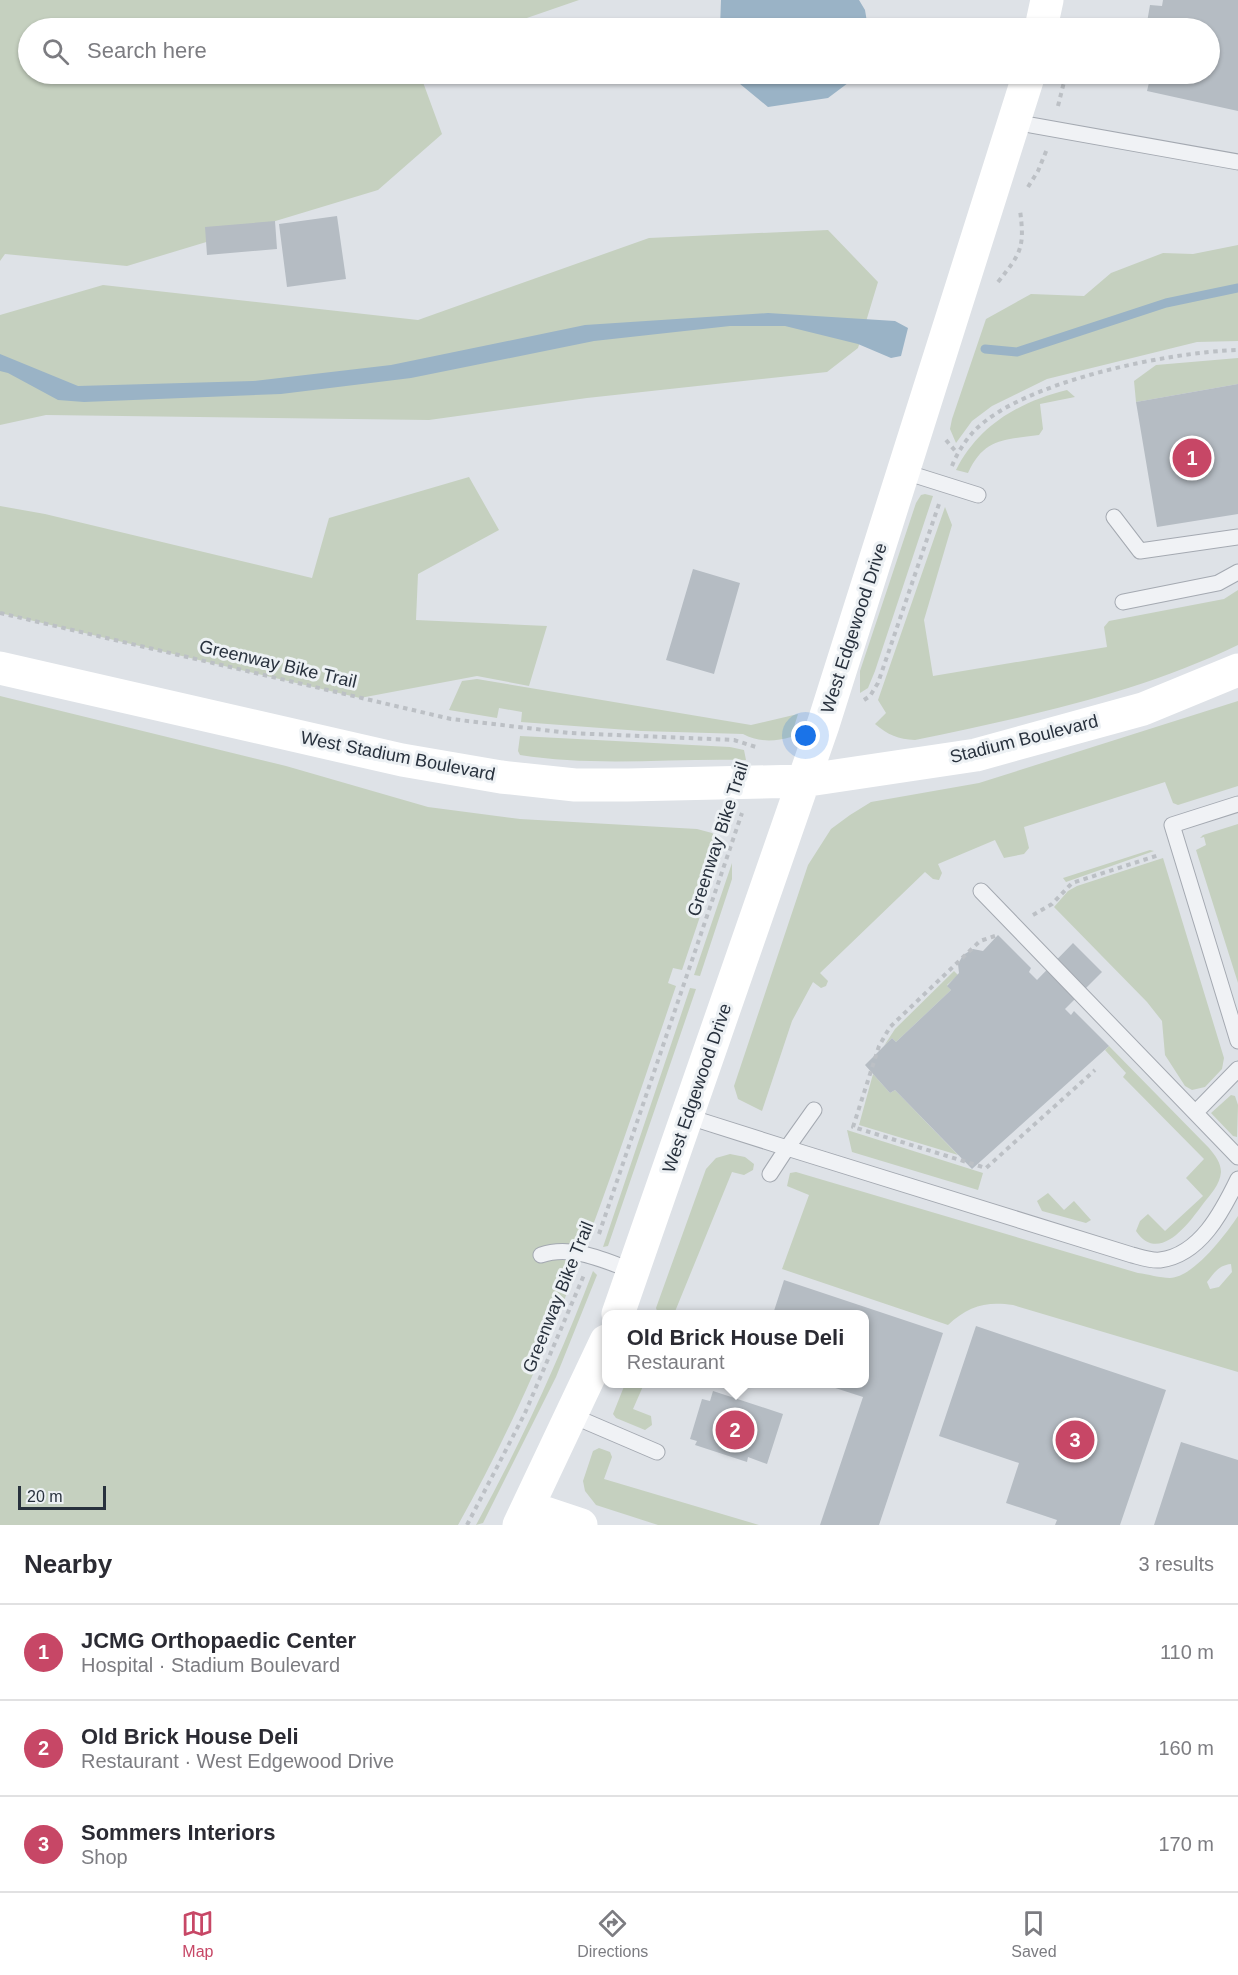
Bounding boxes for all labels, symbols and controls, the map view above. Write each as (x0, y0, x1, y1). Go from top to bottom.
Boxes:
search box (18, 18, 1220, 84)
icon: search (39, 35, 72, 68)
text: Search here (87, 38, 207, 63)
pin: 1 (1172, 436, 1212, 480)
street label: West Edgewood Drive (817, 540, 891, 716)
street label: Greenway Bike Trail (197, 636, 359, 692)
street label: Stadium Boulevard (948, 711, 1100, 767)
your location (791, 721, 820, 750)
street label: West Stadium Boulevard (299, 727, 497, 785)
street label: Greenway Bike Trail (684, 759, 752, 919)
street label: West Edgewood Drive (659, 1001, 735, 1175)
street label: Greenway Bike Trail (519, 1219, 597, 1375)
popup (602, 1310, 869, 1388)
text: Old Brick House Deli (627, 1325, 844, 1350)
text: Restaurant (627, 1351, 725, 1373)
pin: 2 (716, 1408, 754, 1452)
pin: 3 (1056, 1418, 1094, 1462)
scale bar (18, 1483, 106, 1510)
text: 20 m (27, 1488, 63, 1505)
text: Nearby (24, 1549, 112, 1579)
text: 3 results (1138, 1553, 1214, 1575)
text: JCMG Orthopaedic Center (81, 1628, 356, 1653)
text: 1 (38, 1641, 49, 1663)
text: 110 m (1160, 1641, 1214, 1663)
text: Hospital · Stadium Boulevard (81, 1654, 340, 1676)
text: Old Brick House Deli (81, 1724, 299, 1749)
text: 2 (38, 1737, 49, 1759)
text: 160 m (1158, 1737, 1214, 1759)
text: Restaurant · West Edgewood Drive (81, 1750, 394, 1772)
text: Sommers Interiors (81, 1820, 275, 1845)
text: 3 (38, 1833, 49, 1855)
text: 170 m (1158, 1833, 1214, 1855)
text: Shop (81, 1846, 128, 1868)
tab: Map (181, 1907, 214, 1961)
tab: Directions (577, 1907, 648, 1961)
tab: Saved (1011, 1907, 1057, 1961)

